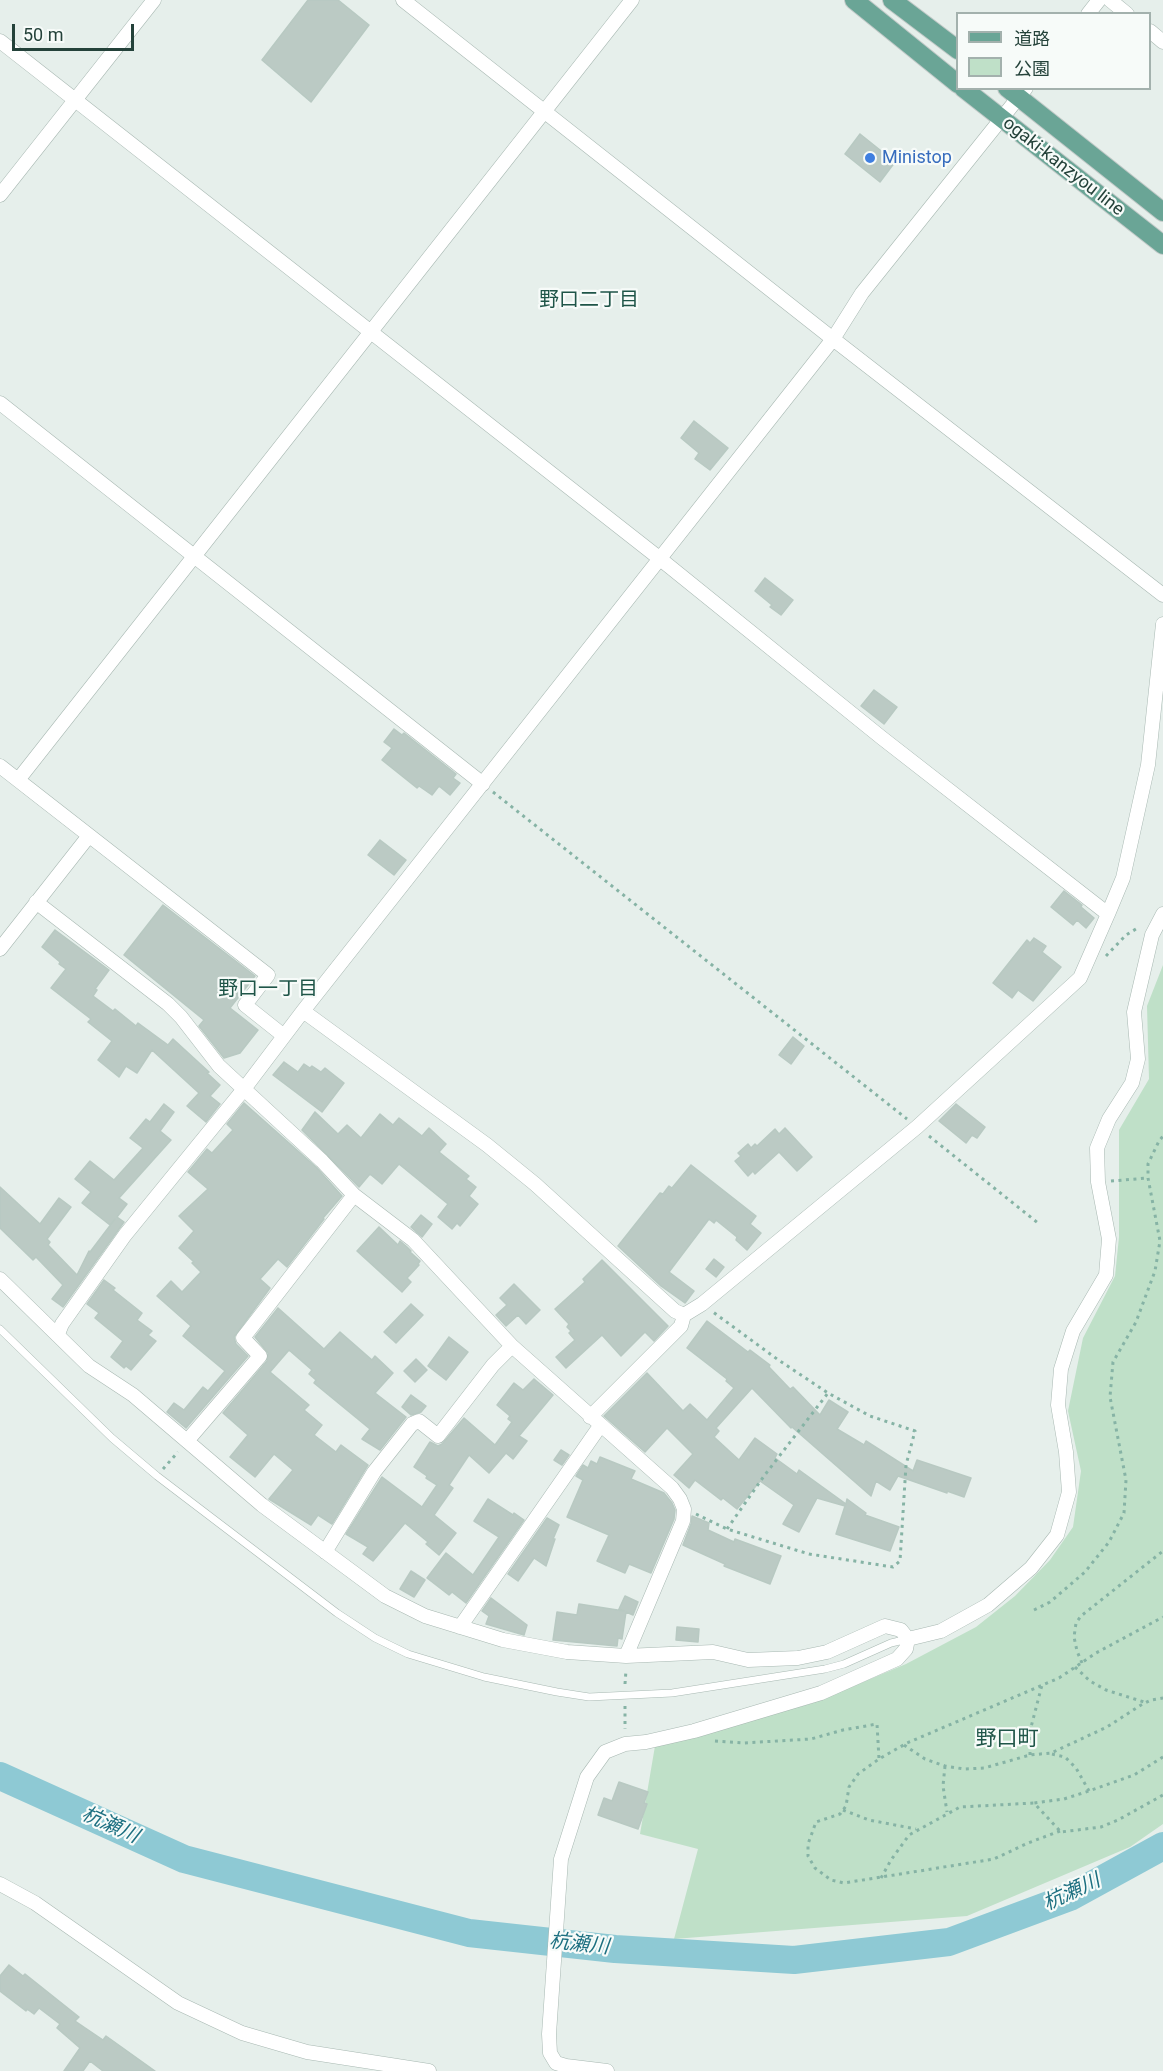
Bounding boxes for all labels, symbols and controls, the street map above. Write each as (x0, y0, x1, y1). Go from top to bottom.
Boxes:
scale bar (15, 12, 136, 50)
legend (956, 12, 1151, 90)
text: 50 m (23, 24, 63, 45)
text: 道路 (1014, 28, 1050, 49)
text: 公園 (1014, 58, 1050, 79)
street label: ogaki-kanzyou line (998, 113, 1128, 221)
place label: Ministop (882, 147, 952, 169)
marker: Ministop (863, 151, 877, 165)
district label: 野口二丁目 (539, 289, 639, 313)
district label: 野口一丁目 (218, 978, 318, 1002)
district label: 野口町 (976, 1727, 1038, 1753)
water label: 杭瀬川 (78, 1803, 142, 1849)
water label: 杭瀬川 (1040, 1869, 1104, 1917)
water label: 杭瀬川 (548, 1930, 610, 1960)

